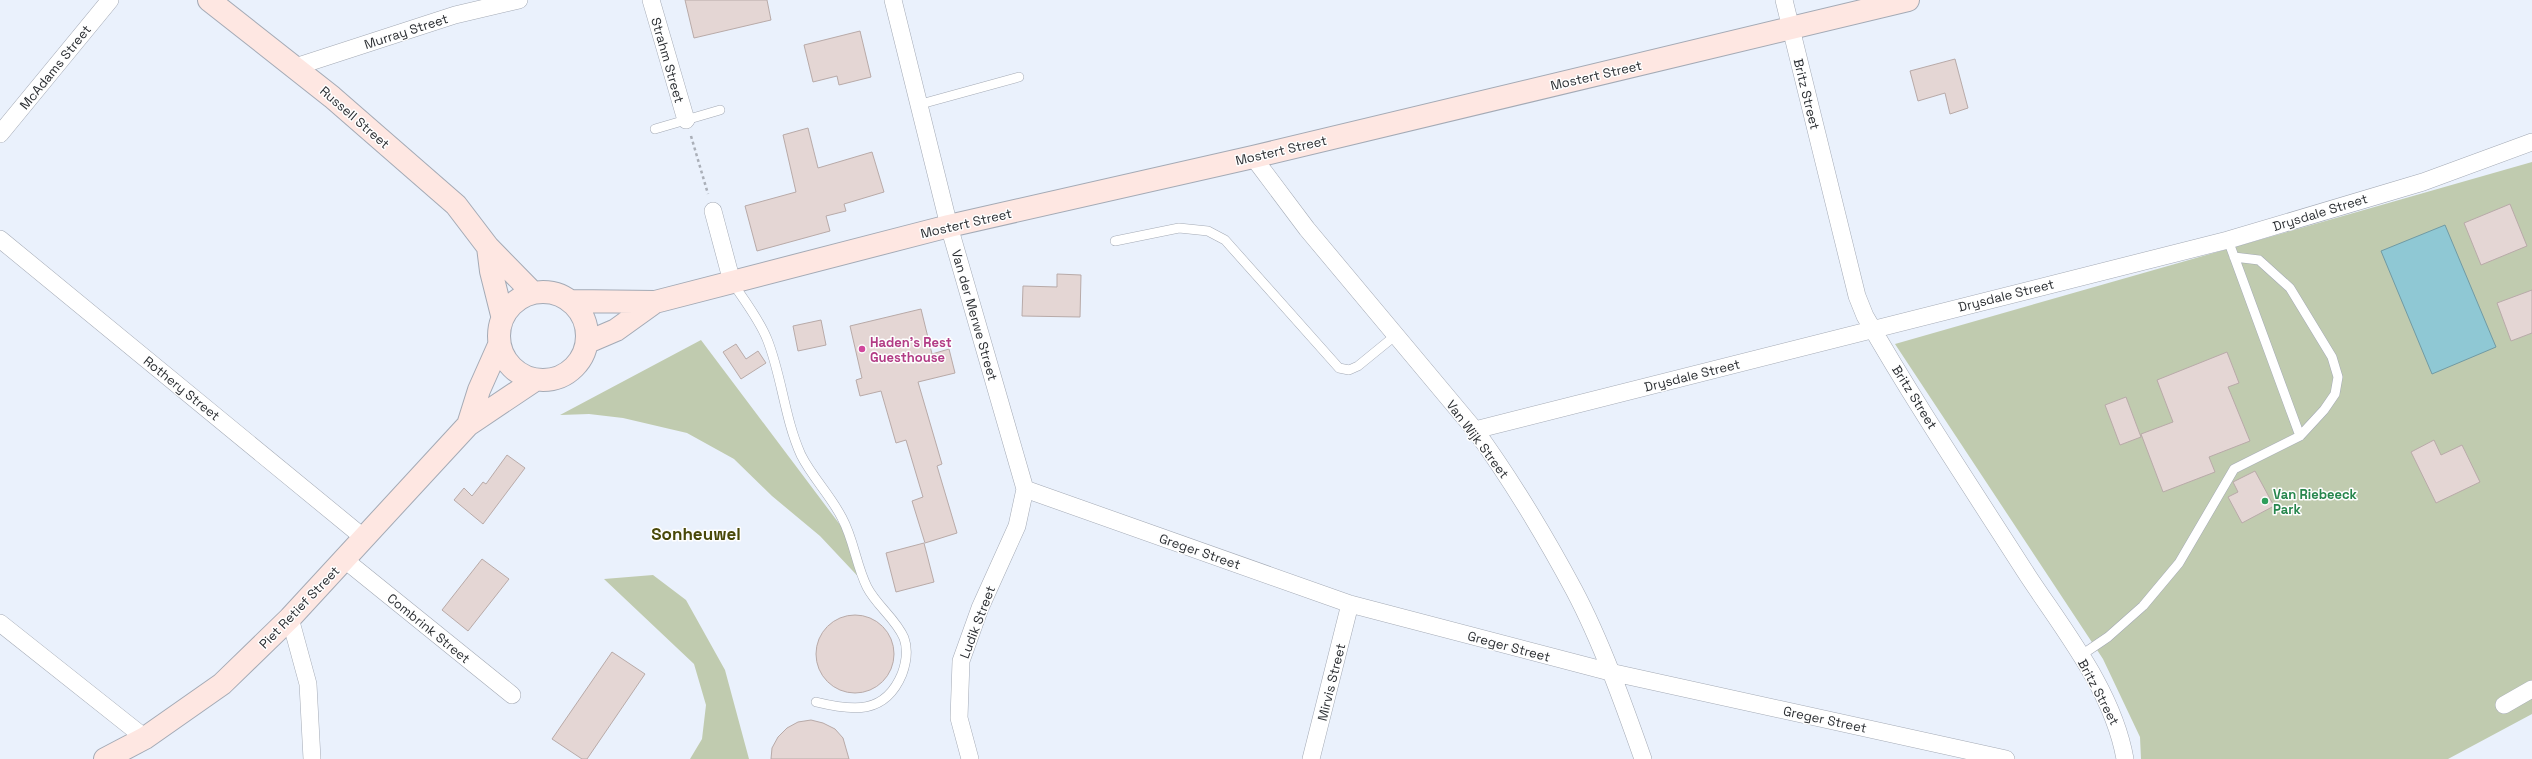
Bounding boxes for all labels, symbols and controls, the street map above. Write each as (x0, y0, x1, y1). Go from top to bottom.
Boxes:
street label: Murray Street (362, 10, 450, 53)
street label: Strahm Street (647, 15, 688, 105)
street label: McAdams Street (16, 21, 95, 113)
street label: Mostert Street (1549, 57, 1644, 94)
street label: Britz Street (1789, 57, 1824, 131)
street label: Russell Street (316, 82, 393, 152)
street label: Mostert Street (1234, 132, 1329, 169)
street label: Drysdale Street (2271, 190, 2370, 235)
street label: Mostert Street (919, 205, 1014, 242)
street label: Van der Merwe Street (948, 248, 1001, 383)
street label: Drysdale Street (1956, 275, 2056, 316)
place label: Haden's Rest Guesthouse (870, 334, 952, 366)
marker: Haden's Rest Guesthouse (857, 344, 867, 354)
street label: Rothery Street (140, 352, 223, 424)
street label: Drysdale Street (1642, 355, 1742, 396)
street label: Britz Street (1888, 362, 1941, 433)
street label: Van Wijk Street (1442, 397, 1513, 482)
place label: Van Riebeeck Park (2273, 486, 2358, 518)
marker: Van Riebeeck Park (2260, 496, 2270, 506)
district label: Sonheuwel (651, 523, 741, 545)
street label: Greger Street (1157, 530, 1243, 573)
street label: Piet Retief Street (255, 562, 343, 652)
street label: Ludik Street (956, 583, 999, 661)
street label: Combrink Street (384, 590, 474, 667)
street label: Greger Street (1466, 627, 1552, 666)
street label: Mirvis Street (1314, 642, 1349, 723)
street label: Britz Street (2074, 656, 2123, 728)
street label: Greger Street (1782, 702, 1868, 737)

